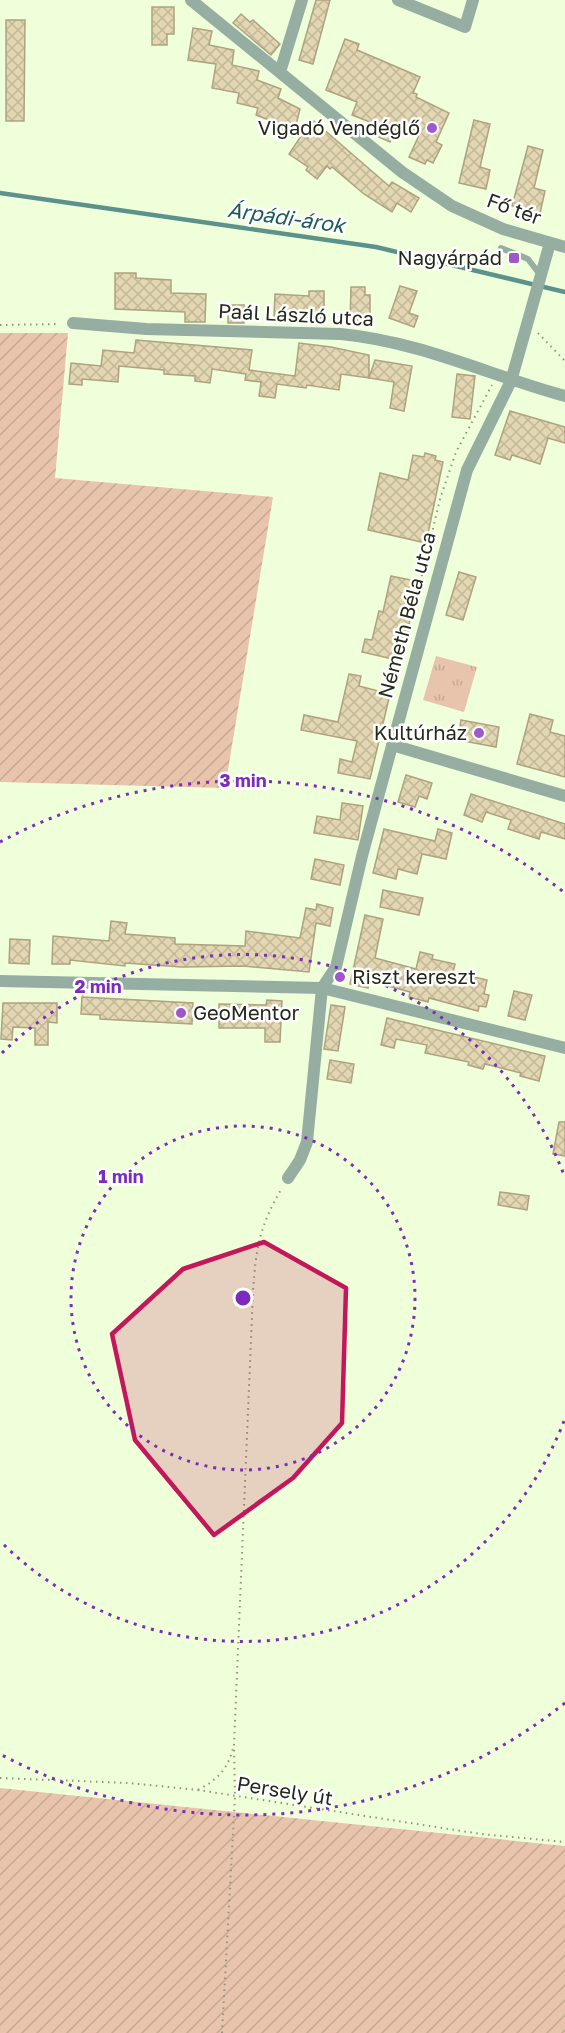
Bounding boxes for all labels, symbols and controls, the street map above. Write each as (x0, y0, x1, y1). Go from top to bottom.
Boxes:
place label: Vigadó Vendéglő (258, 115, 420, 139)
marker: Vigadó Vendéglő (425, 121, 439, 135)
street label: Fő tér (484, 187, 545, 229)
water label: Árpádi-árok (226, 196, 348, 238)
place label: Nagyárpád (398, 245, 502, 269)
marker: Nagyárpád (507, 251, 521, 265)
street label: Paál László utca (217, 298, 375, 330)
street label: Németh Béla utca (372, 529, 440, 701)
place label: Kultúrház (374, 720, 467, 744)
marker: Kultúrház (472, 726, 486, 740)
text: 3 min (219, 769, 267, 791)
place label: Riszt kereszt (352, 964, 476, 988)
marker: Riszt kereszt (333, 970, 347, 984)
text: 2 min (74, 975, 122, 997)
place label: GeoMentor (193, 1000, 300, 1024)
marker: GeoMentor (174, 1006, 188, 1020)
text: 1 min (98, 1165, 144, 1187)
centre of rings (233, 1288, 253, 1308)
street label: Persely út (235, 1771, 335, 1809)

